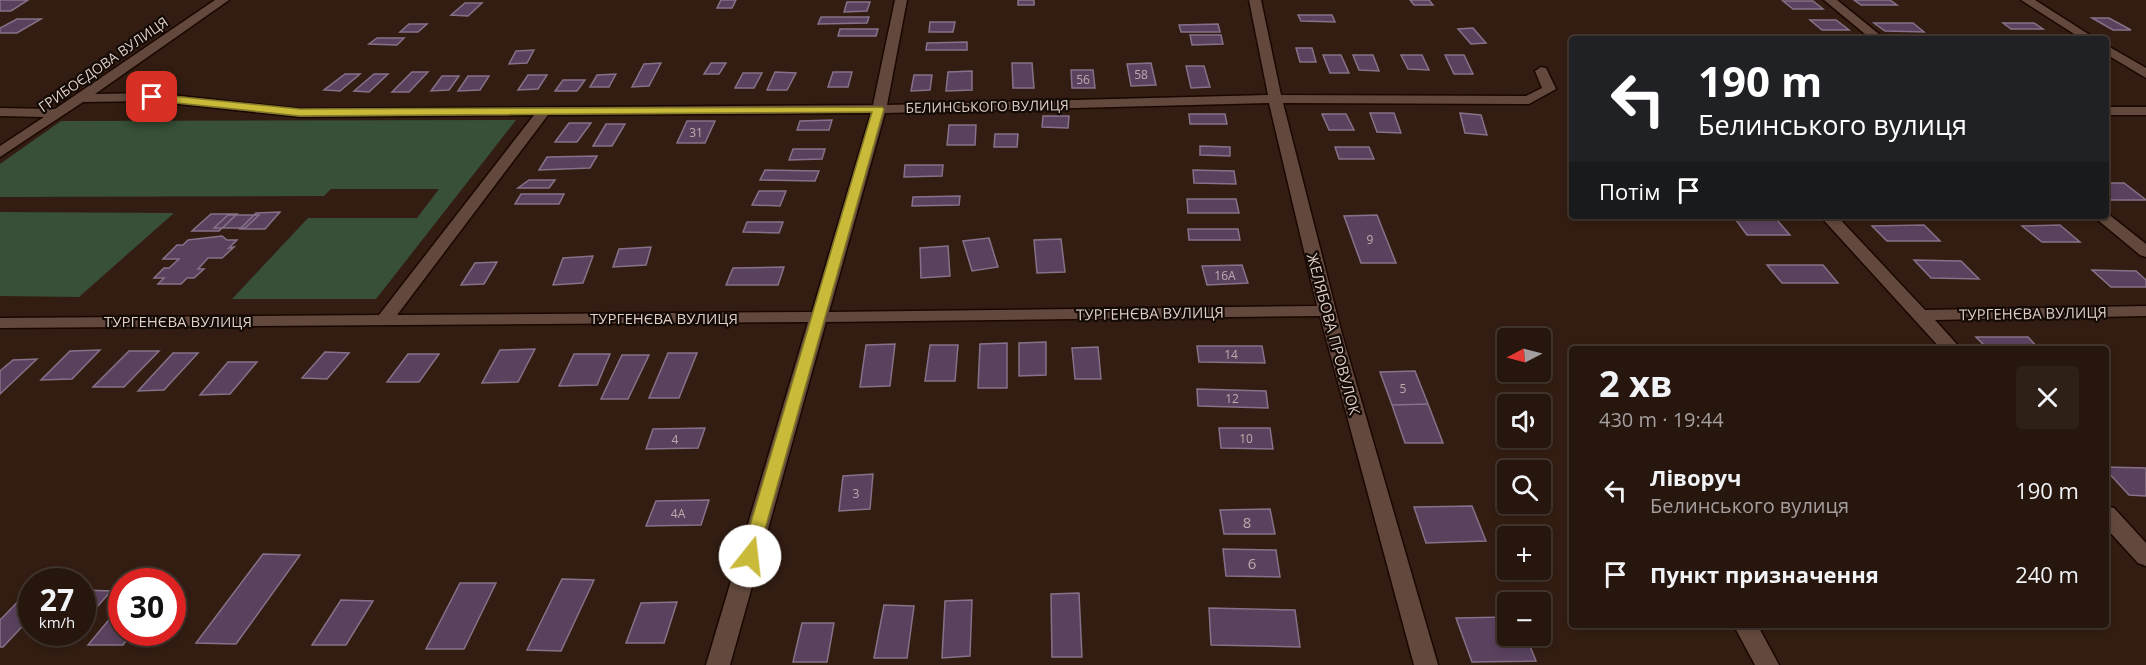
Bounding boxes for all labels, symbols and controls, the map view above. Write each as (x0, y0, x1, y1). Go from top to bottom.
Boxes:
street label: ГРИБОЄДОВА ВУЛИЦЯ (34, 12, 172, 116)
text: 190 m (1698, 52, 1822, 109)
icon: left (1599, 60, 1677, 138)
house number: 58 (1134, 66, 1148, 83)
pin (126, 71, 177, 122)
house number: 56 (1076, 71, 1090, 88)
icon: arrive (135, 80, 168, 113)
street label: БЕЛИНСЬКОГО ВУЛИЦЯ (905, 95, 1069, 117)
text: Белинського вулиця (1698, 106, 1967, 143)
house number: 31 (689, 124, 703, 141)
icon: arrive (1672, 174, 1705, 207)
text: Потім (1599, 176, 1660, 206)
house number: 9 (1367, 231, 1374, 248)
street label: ЖЕЛЯБОВА ПРОВУЛОК (1303, 251, 1365, 418)
house number: 16А (1214, 267, 1236, 284)
street label: ТУРГЕНЄВА ВУЛИЦЯ (1076, 302, 1224, 324)
street label: ТУРГЕНЄВА ВУЛИЦЯ (1959, 302, 2107, 324)
street label: ТУРГЕНЄВА ВУЛИЦЯ (590, 308, 738, 328)
street label: ТУРГЕНЄВА ВУЛИЦЯ (104, 311, 252, 331)
north arrow (1497, 328, 1551, 382)
map controls (1497, 328, 1551, 646)
house number: 14 (1224, 346, 1238, 363)
text: 2 хв (1599, 359, 1672, 408)
button: close (2016, 366, 2079, 429)
house number: 5 (1400, 380, 1407, 397)
house number: 12 (1225, 390, 1239, 407)
button: sound (1497, 394, 1551, 448)
text: 430 m · 19:44 (1599, 406, 1724, 433)
house number: 10 (1239, 430, 1253, 447)
house number: 4 (672, 431, 679, 448)
button: search (1497, 460, 1551, 514)
text: Ліворуч (1650, 462, 1741, 492)
icon: left (1599, 474, 1632, 507)
text: 190 m (2015, 475, 2079, 505)
house number: 3 (853, 485, 860, 502)
text: Белинського вулиця (1650, 492, 1849, 519)
house number: 4А (671, 505, 686, 522)
house number: 8 (1243, 512, 1251, 532)
position arrow (718, 524, 782, 588)
button: + (1497, 526, 1551, 580)
house number: 6 (1248, 553, 1256, 573)
icon: arrive (1599, 558, 1632, 591)
text: Пункт призначення (1650, 559, 1879, 589)
text: 240 m (2015, 559, 2079, 589)
speed limit sign: 30 (108, 568, 186, 646)
text: 27 (40, 579, 74, 620)
button: − (1497, 592, 1551, 646)
text: km/h (39, 612, 75, 632)

